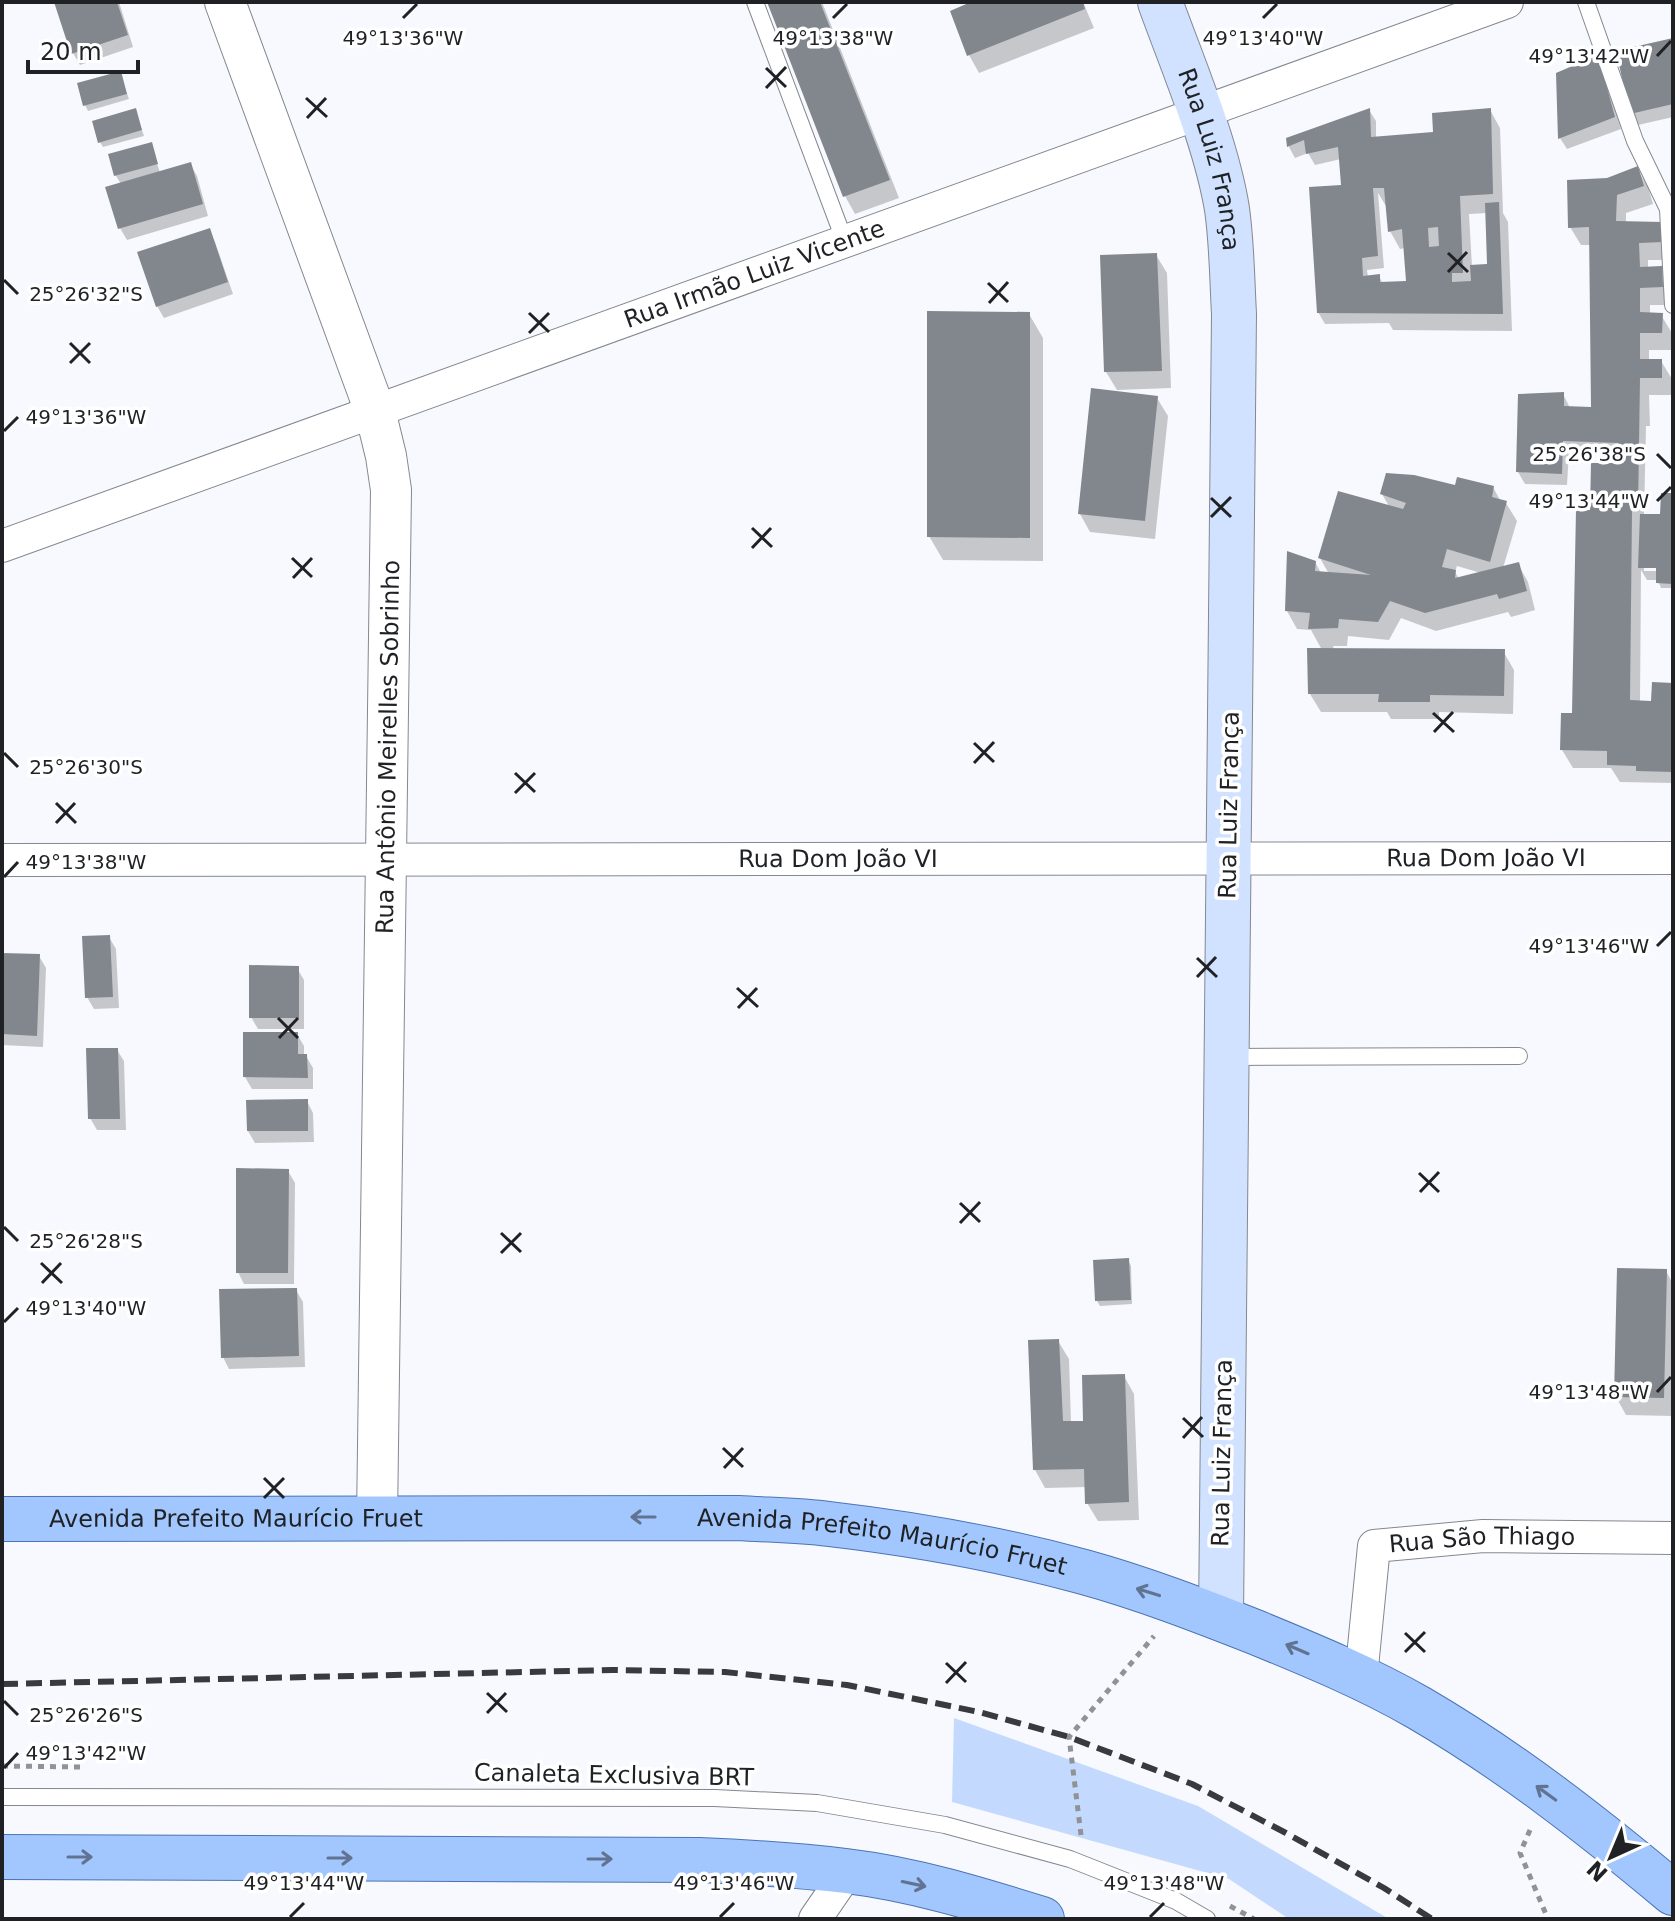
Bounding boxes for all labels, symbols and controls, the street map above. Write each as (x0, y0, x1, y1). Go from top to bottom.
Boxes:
scale bar (28, 24, 138, 74)
text: 49°13'36"W (343, 26, 464, 50)
text: 49°13'38"W (773, 26, 894, 50)
text: 49°13'40"W (1203, 26, 1324, 50)
text: 20 m (40, 38, 102, 66)
text: 49°13'42"W (1529, 44, 1650, 68)
street label: Rua Luiz França (1172, 64, 1245, 252)
street label: Rua Irmão Luiz Vicente (620, 214, 889, 334)
text: 25°26'32"S (29, 282, 143, 306)
text: 49°13'36"W (26, 405, 147, 429)
text: 25°26'38"S (1532, 442, 1646, 466)
text: 49°13'44"W (1529, 489, 1650, 513)
street label: Rua Antônio Meirelles Sobrinho (371, 560, 405, 934)
street label: Rua Luiz França (1213, 711, 1245, 899)
text: 25°26'30"S (29, 755, 143, 779)
street label: Rua Dom João VI (1386, 844, 1586, 872)
street label: Rua Dom João VI (738, 845, 938, 873)
text: 49°13'38"W (26, 850, 147, 874)
text: 49°13'46"W (1529, 934, 1650, 958)
text: 25°26'28"S (29, 1229, 143, 1253)
text: 49°13'40"W (26, 1296, 147, 1320)
street label: Rua Luiz França (1206, 1359, 1238, 1547)
text: 49°13'48"W (1529, 1380, 1650, 1404)
street label: Avenida Prefeito Maurício Fruet (49, 1504, 423, 1533)
street label: Avenida Prefeito Maurício Fruet (697, 1504, 1070, 1581)
one-way arrow (630, 1509, 657, 1525)
street label: Rua São Thiago (1388, 1522, 1575, 1559)
one-way arrow (1135, 1583, 1160, 1598)
one-way arrow (1285, 1641, 1310, 1656)
text: 25°26'26"S (29, 1703, 143, 1727)
text: 49°13'42"W (26, 1741, 147, 1765)
street label: Canaleta Exclusiva BRT (474, 1759, 755, 1791)
one-way arrow (1536, 1784, 1557, 1801)
north arrow (1571, 1817, 1651, 1897)
one-way arrow (66, 1849, 93, 1865)
one-way arrow (326, 1850, 353, 1866)
one-way arrow (586, 1851, 613, 1867)
text: N (1582, 1856, 1613, 1886)
text: 49°13'44"W (244, 1871, 365, 1895)
text: 49°13'46"W (674, 1871, 795, 1895)
text: 49°13'48"W (1104, 1871, 1225, 1895)
one-way arrow (901, 1877, 927, 1892)

